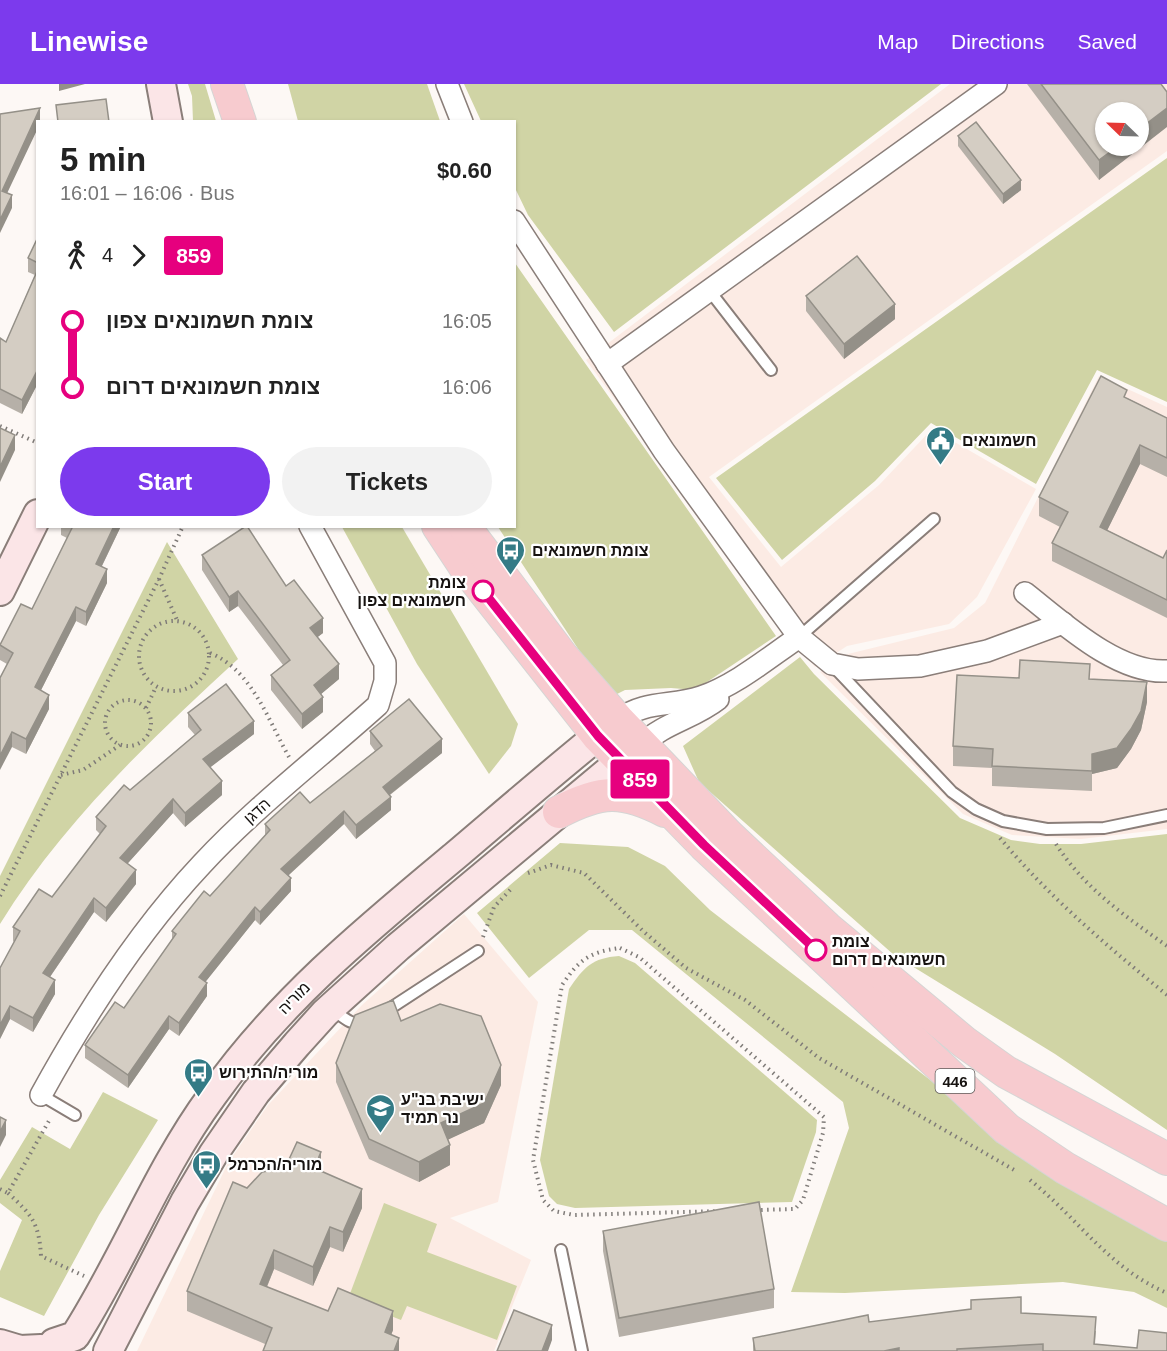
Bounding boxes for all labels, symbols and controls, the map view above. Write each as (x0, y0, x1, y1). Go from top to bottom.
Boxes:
text: Linewise (30, 26, 148, 57)
text: Map (877, 30, 918, 53)
text: Directions (951, 30, 1044, 53)
text: Saved (1077, 30, 1137, 53)
north arrow (1095, 102, 1149, 156)
map controls (1095, 102, 1149, 156)
text: 5 min (60, 141, 146, 178)
text: $0.60 (437, 158, 492, 183)
text: 16:01 – 16:06 · Bus (60, 182, 235, 204)
icon: walk (60, 239, 93, 272)
icon: forward (122, 239, 155, 272)
text: 4 (102, 244, 113, 266)
text: 859 (176, 244, 211, 267)
text: צומת חשמונאים צפון (106, 308, 313, 333)
text: 16:05 (442, 310, 492, 332)
text: צומת חשמונאים דרום (106, 374, 320, 399)
text: 16:06 (442, 376, 492, 398)
public building icon: חשמונאים (925, 424, 957, 466)
place label: חשמונאים (962, 432, 1036, 449)
button: Start (60, 447, 270, 516)
button: Tickets (282, 447, 492, 516)
bus stop icon: צומת חשמונאים (495, 534, 527, 576)
place label: צומת חשמונאים (532, 542, 649, 559)
place label: צומת חשמונאים צפון (357, 574, 466, 609)
marker: צומת חשמונאים צפון (472, 580, 494, 602)
line badge: 859 (606, 760, 674, 798)
text: 859 (622, 768, 658, 791)
street label: הדגן (240, 795, 274, 827)
place label: צומת חשמונאים דרום (832, 933, 946, 968)
marker: צומת חשמונאים דרום (805, 939, 827, 961)
street label: מוריה (275, 979, 313, 1017)
bus stop icon: מוריה/התירוש (182, 1056, 214, 1098)
place label: מוריה/התירוש (219, 1064, 318, 1081)
road number: 446 (936, 1069, 974, 1093)
place label: ישיבת בנ"ע נר תמיד (401, 1091, 484, 1126)
school or university icon: ישיבת בנ"ע נר תמיד (364, 1092, 396, 1134)
bus stop icon: מוריה/הכרמל (191, 1148, 223, 1190)
place label: מוריה/הכרמל (228, 1156, 322, 1173)

